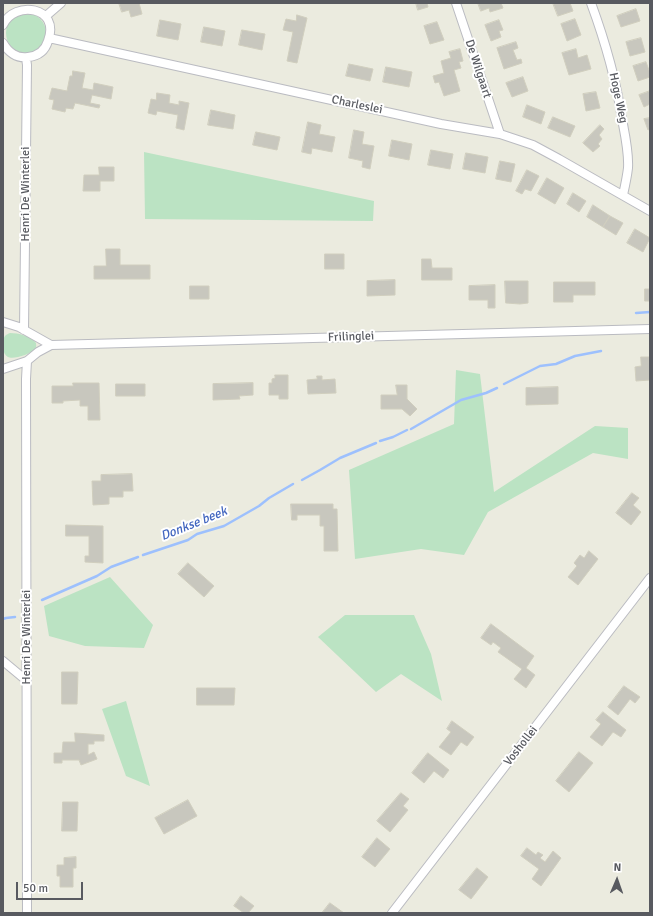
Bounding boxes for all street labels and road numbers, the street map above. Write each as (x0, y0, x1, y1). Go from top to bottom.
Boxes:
street label: De Wilgaart (462, 38, 494, 100)
street label: Hoge Weg (606, 71, 630, 125)
street label: Charleslei (330, 93, 384, 117)
street label: Henri De Winterlei (19, 147, 33, 241)
street label: Frilinglei (328, 329, 374, 345)
street label: Henri De Winterlei (20, 590, 34, 684)
street label: Voshollei (501, 723, 541, 769)

